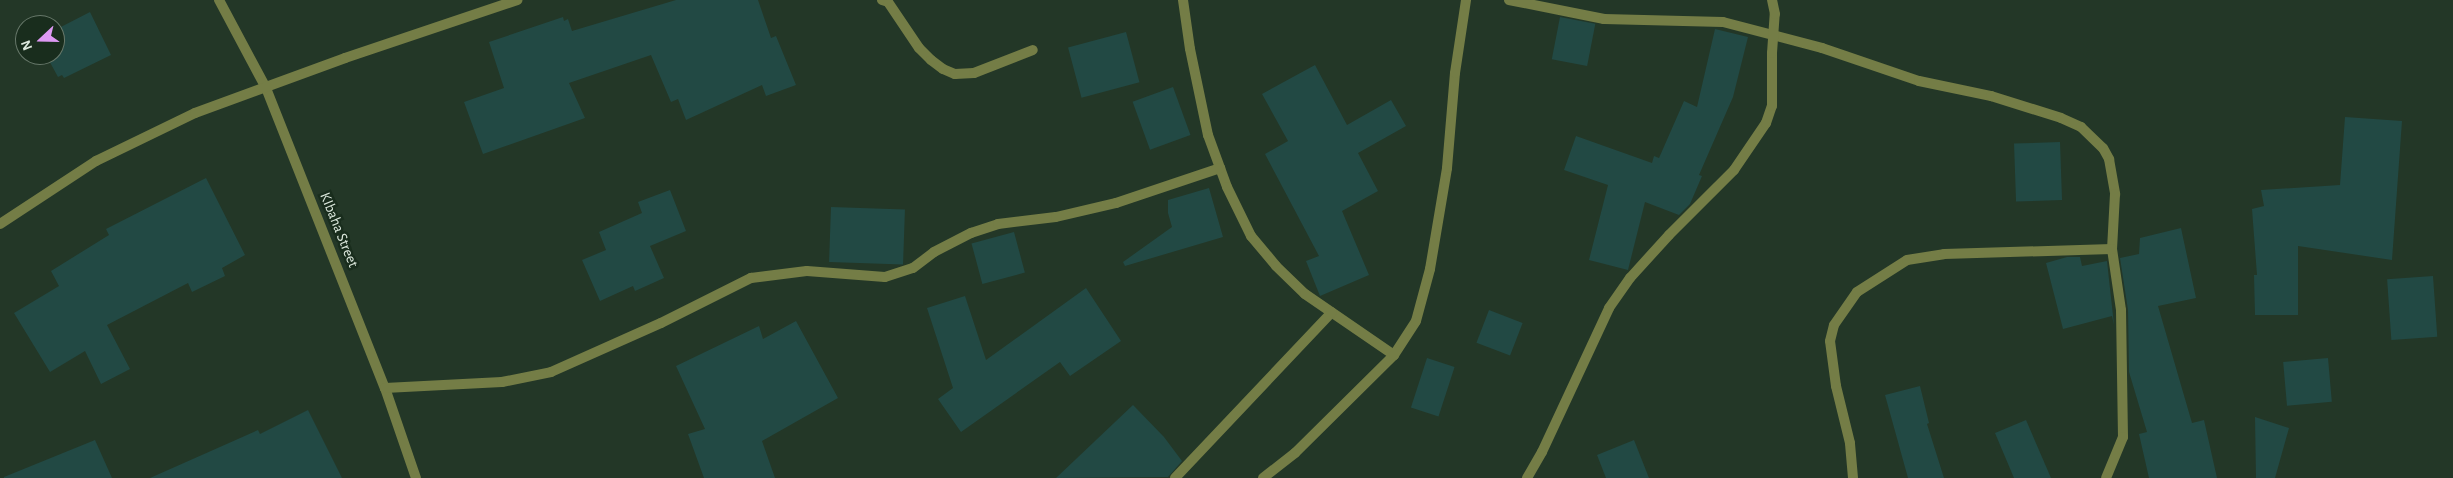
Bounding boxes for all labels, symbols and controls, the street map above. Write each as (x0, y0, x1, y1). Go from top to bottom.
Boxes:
north arrow (15, 15, 65, 65)
text: N (19, 38, 35, 52)
street label: KIbaha Street (316, 190, 362, 270)

